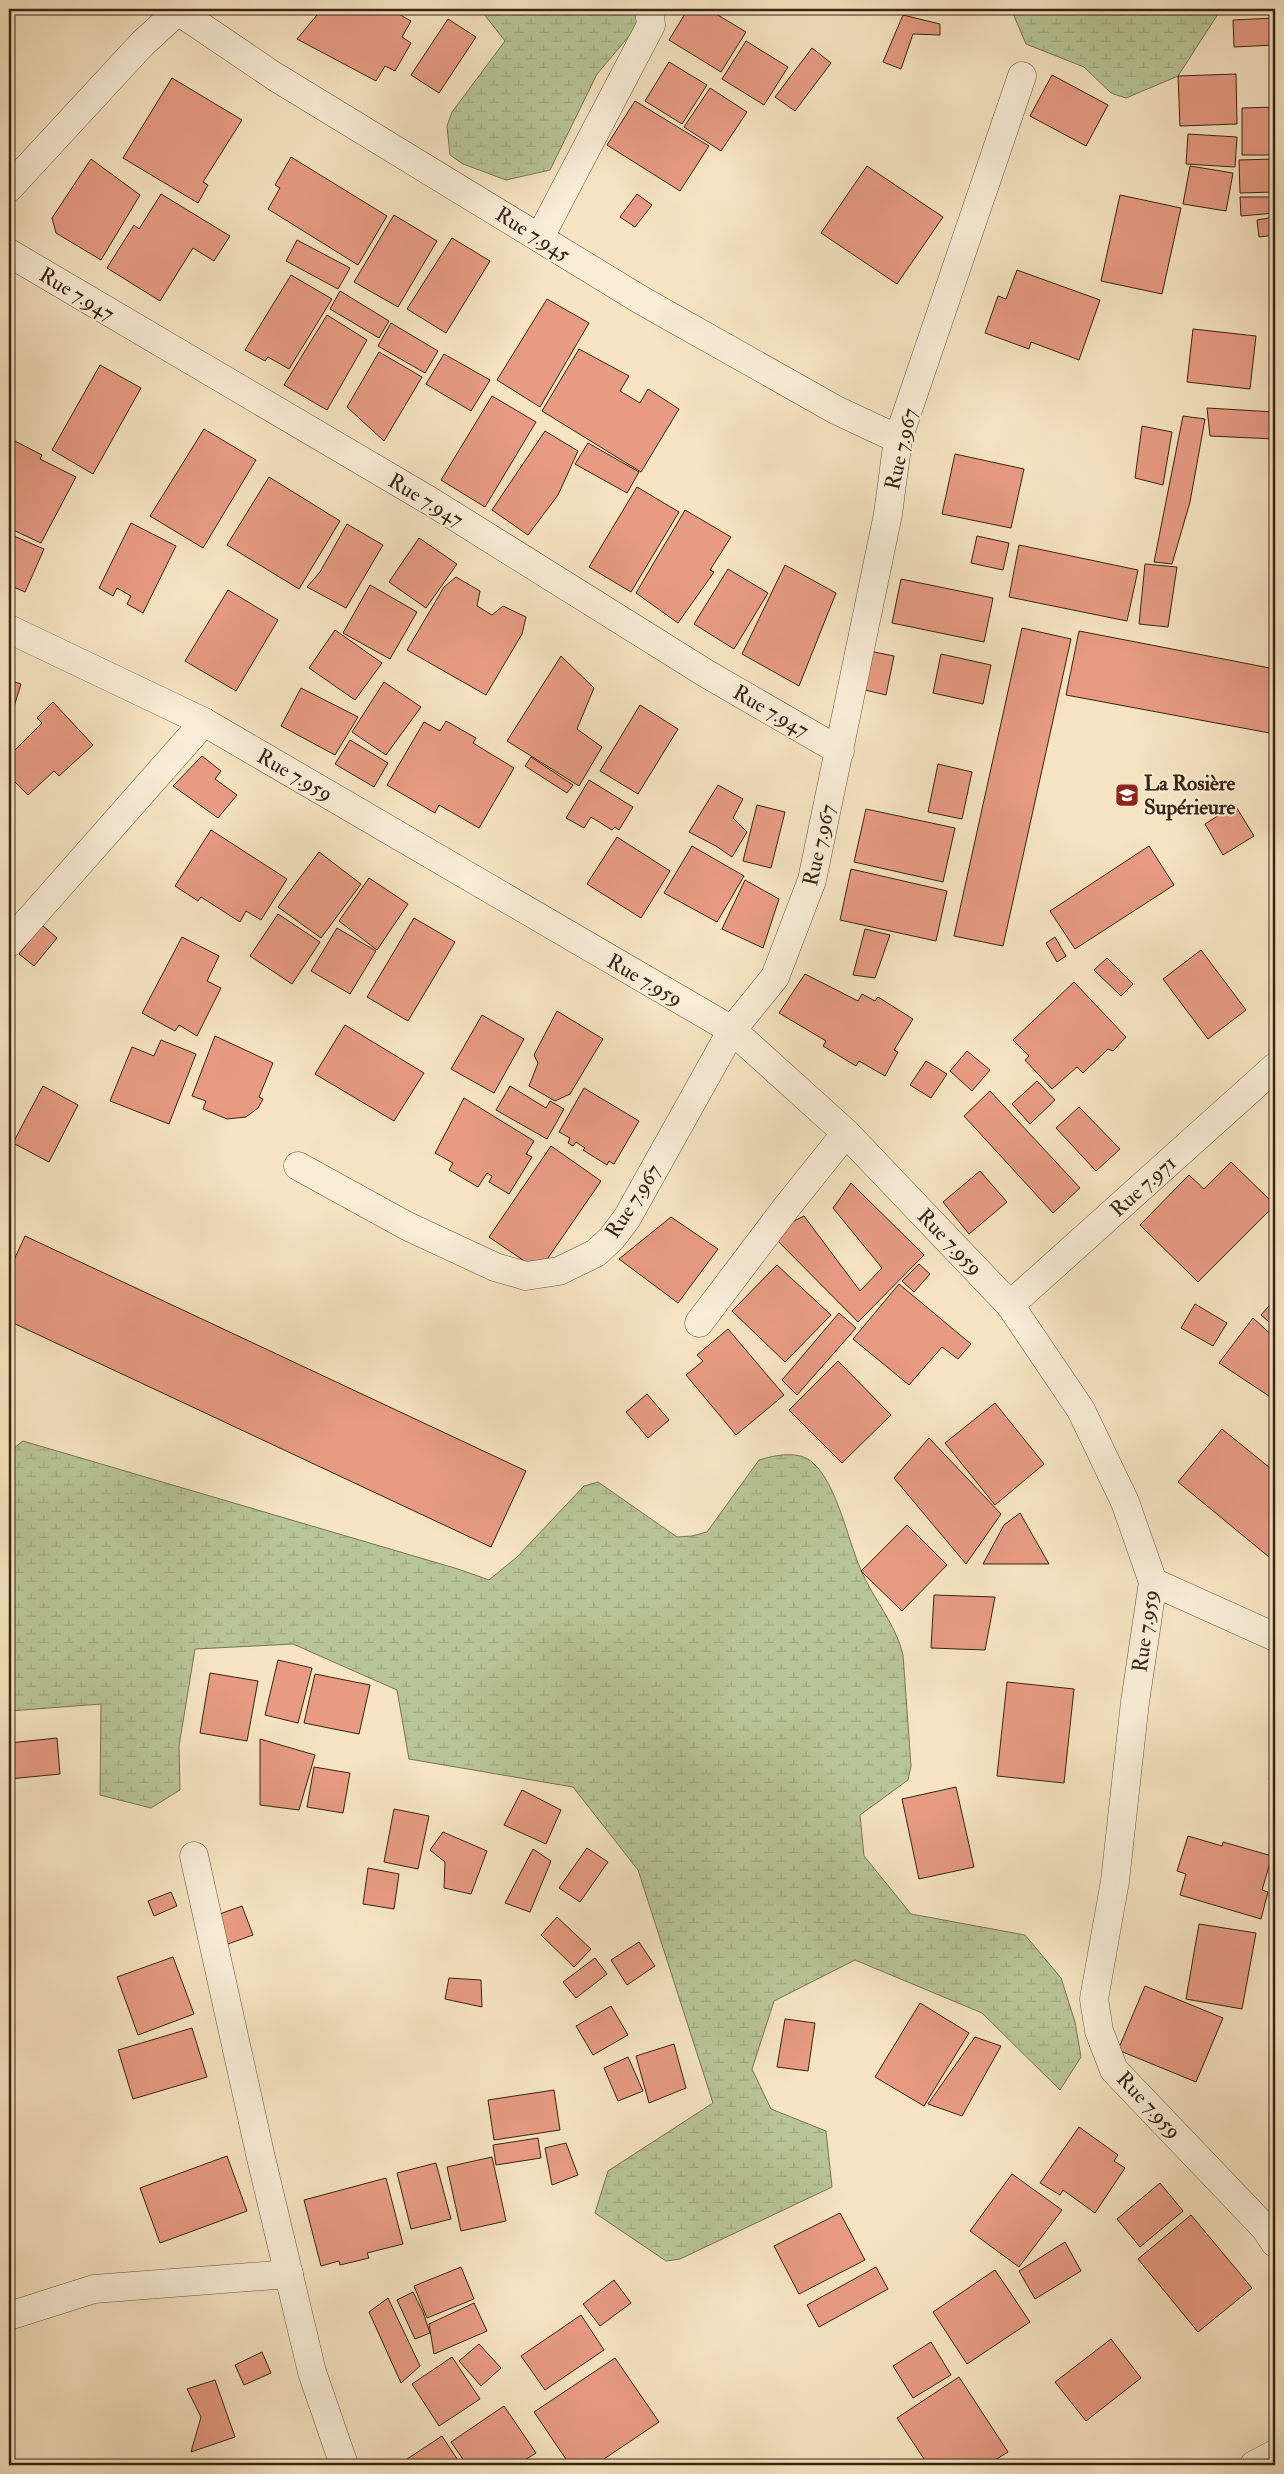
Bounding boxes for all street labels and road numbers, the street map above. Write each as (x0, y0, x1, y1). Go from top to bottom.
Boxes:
street label: Rue 7.945 (490, 201, 576, 268)
street label: Rue 7.947 (34, 261, 120, 328)
street label: Rue 7.967 (879, 405, 924, 493)
street label: Rue 7.947 (383, 467, 469, 534)
street label: Rue 7.947 (728, 679, 814, 744)
street label: Rue 7.959 (252, 743, 337, 808)
street label: Rue 7.967 (797, 801, 842, 889)
street label: Rue 7.959 (602, 948, 687, 1013)
street label: Rue 7.971 (1105, 1150, 1182, 1223)
street label: Rue 7.967 (599, 1159, 668, 1243)
street label: Rue 7.959 (911, 1203, 988, 1282)
street label: Rue 7.959 (1126, 1588, 1165, 1674)
street label: Rue 7.959 (1110, 2066, 1187, 2145)

